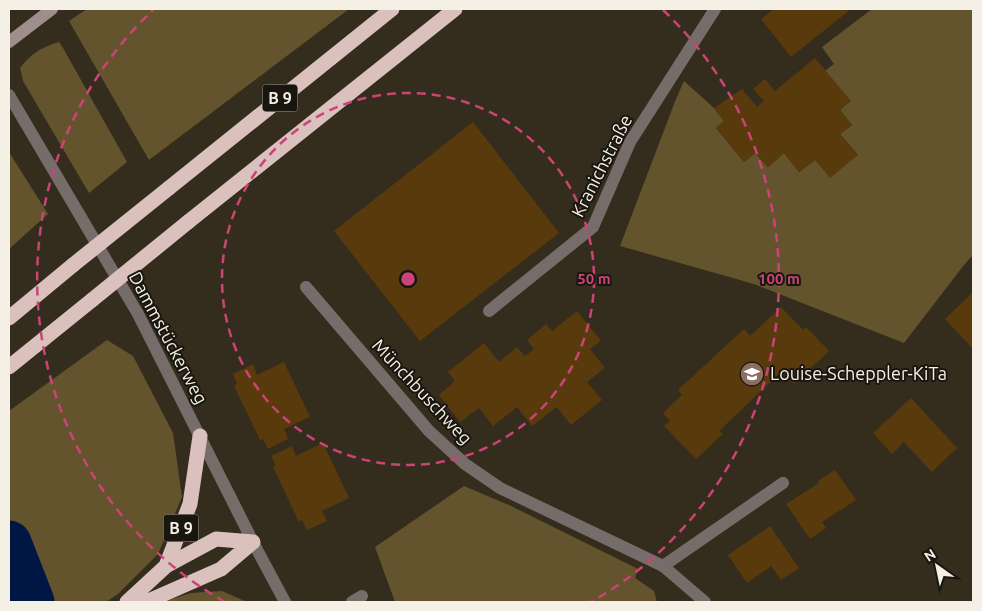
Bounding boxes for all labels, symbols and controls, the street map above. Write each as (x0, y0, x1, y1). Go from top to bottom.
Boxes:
road number: B 9 (262, 85, 298, 112)
street label: Kranichstraße (567, 111, 635, 220)
street label: Dammstückerweg (126, 268, 212, 407)
centre of rings (399, 270, 417, 288)
text: 50 m (577, 270, 611, 287)
text: 100 m (758, 270, 800, 287)
street label: Münchbuschweg (369, 335, 477, 448)
school or university icon: Louise-Scheppler-KiTa (739, 361, 765, 387)
place label: Louise-Scheppler-KiTa (770, 363, 947, 383)
road number: B 9 (164, 514, 198, 542)
north arrow (912, 541, 962, 591)
text: N (921, 546, 939, 565)

